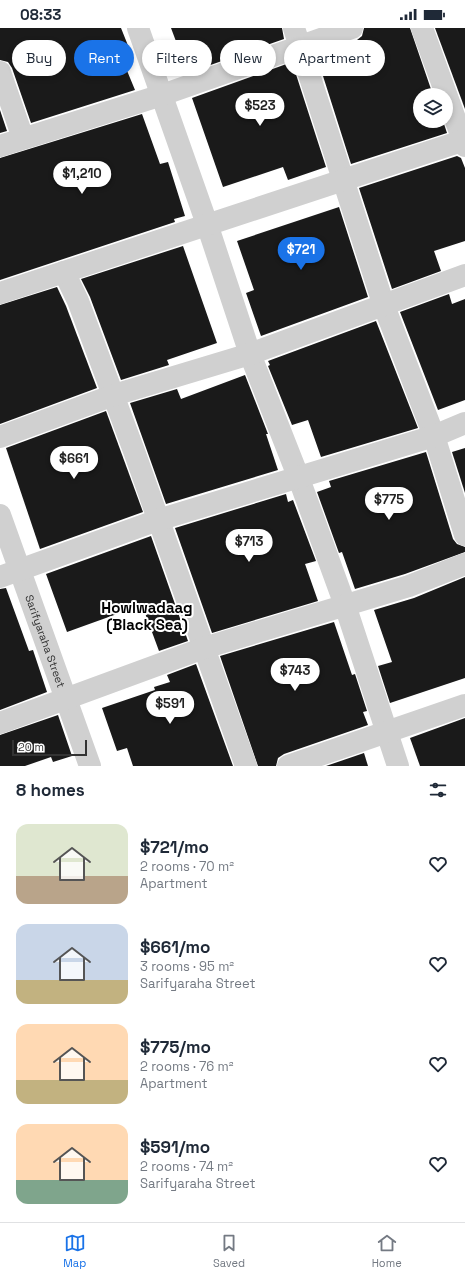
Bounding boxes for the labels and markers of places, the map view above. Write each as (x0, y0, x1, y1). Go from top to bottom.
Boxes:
pin: $523 (236, 93, 284, 127)
pin: $1,210 (49, 161, 115, 195)
pin: $721 (277, 237, 325, 271)
pin: $661 (50, 446, 98, 480)
pin: $775 (365, 487, 413, 521)
pin: $713 (225, 529, 273, 563)
pin: $743 (271, 658, 319, 692)
pin: $591 (146, 691, 194, 725)

